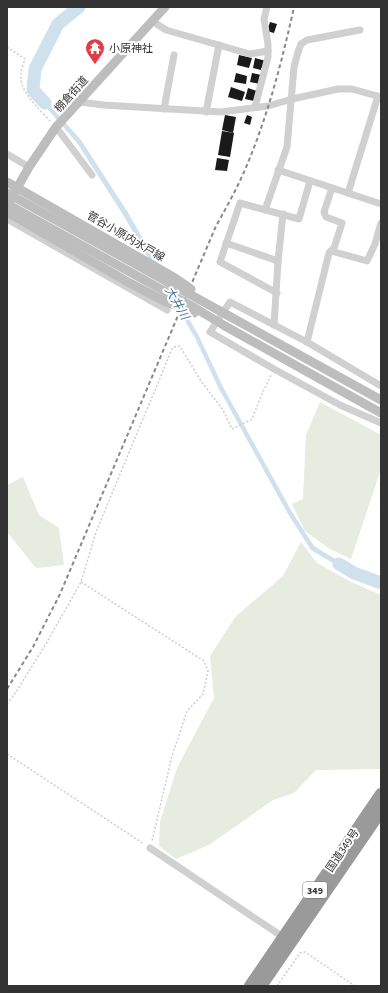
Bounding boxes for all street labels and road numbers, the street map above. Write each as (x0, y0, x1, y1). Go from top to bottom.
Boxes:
street label: 棚倉街道 (51, 73, 92, 116)
street label: 菅谷小原内水戸線 (84, 208, 168, 265)
street label: 国道349号 (322, 826, 362, 875)
road number: 349 (303, 882, 327, 898)

